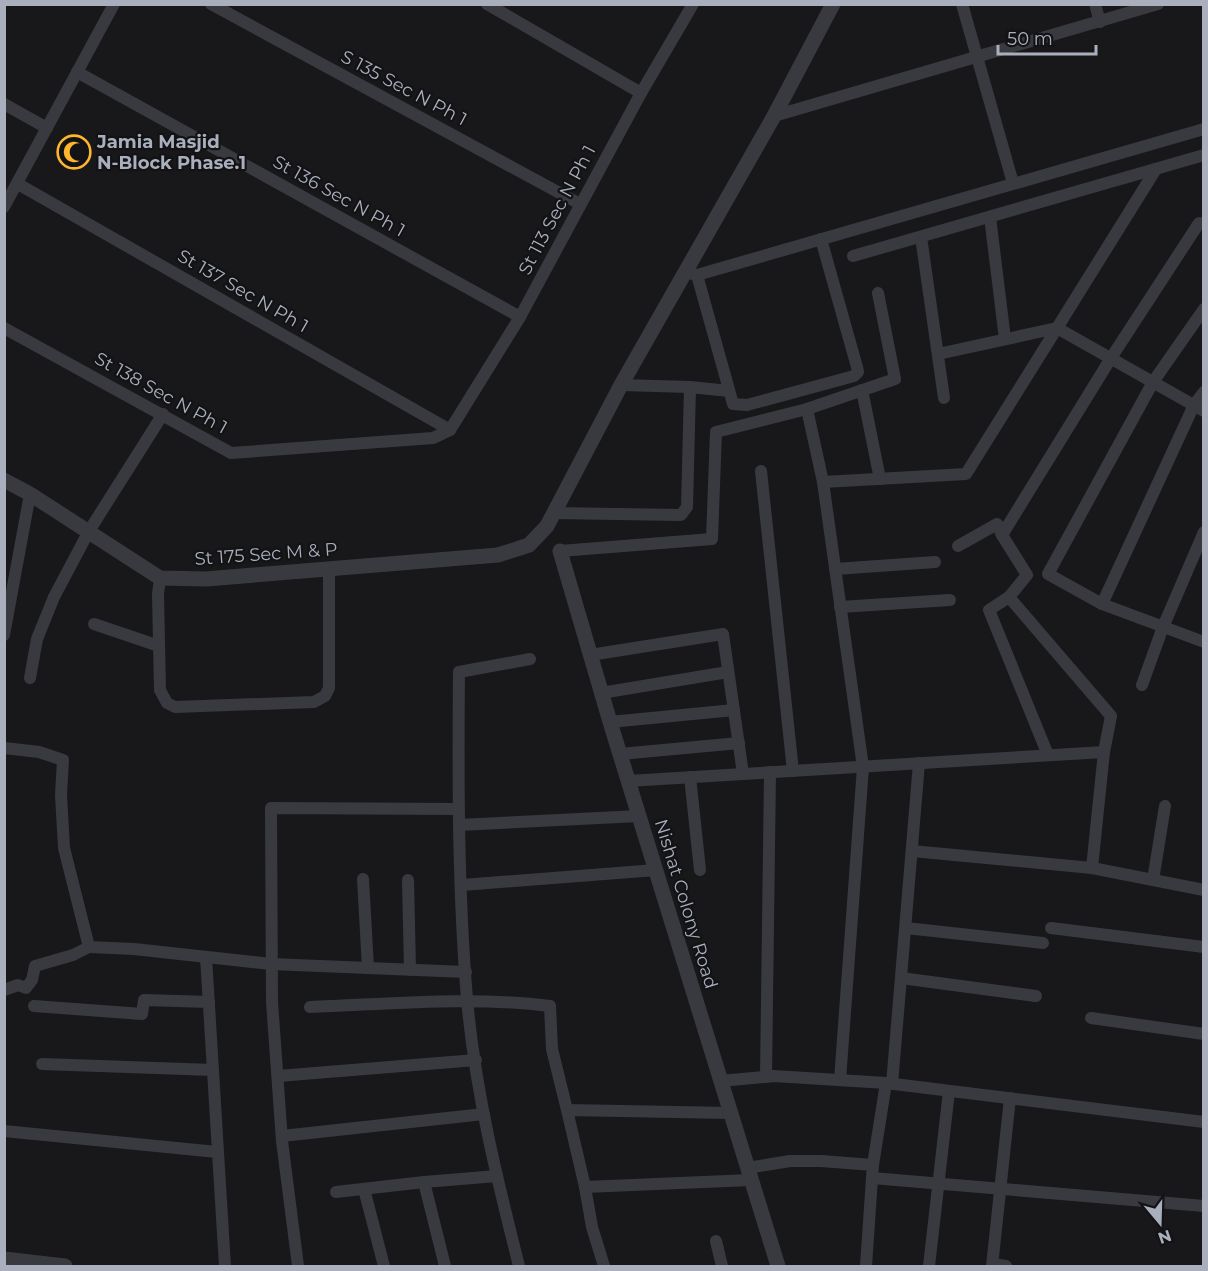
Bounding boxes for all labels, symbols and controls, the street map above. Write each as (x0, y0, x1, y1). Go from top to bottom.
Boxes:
scale bar (998, 18, 1096, 56)
text: 50 m (1007, 28, 1053, 50)
street label: S 135 Sec N Ph 1 (337, 46, 471, 130)
place label: Jamia Masjid N-Block Phase.1 (96, 131, 246, 174)
mosque icon: Jamia Masjid N-Block Phase.1 (56, 134, 92, 170)
street label: St 113 Sec N Ph 1 (514, 142, 600, 278)
street label: St 136 Sec N Ph 1 (269, 151, 409, 241)
street label: St 137 Sec N Ph 1 (174, 245, 312, 337)
street label: St 138 Sec N Ph 1 (91, 347, 231, 439)
street label: St 175 Sec M & P (194, 538, 338, 570)
street label: Nishat Colony Road (650, 817, 722, 991)
north arrow (1130, 1193, 1190, 1253)
text: N (1156, 1226, 1174, 1248)

